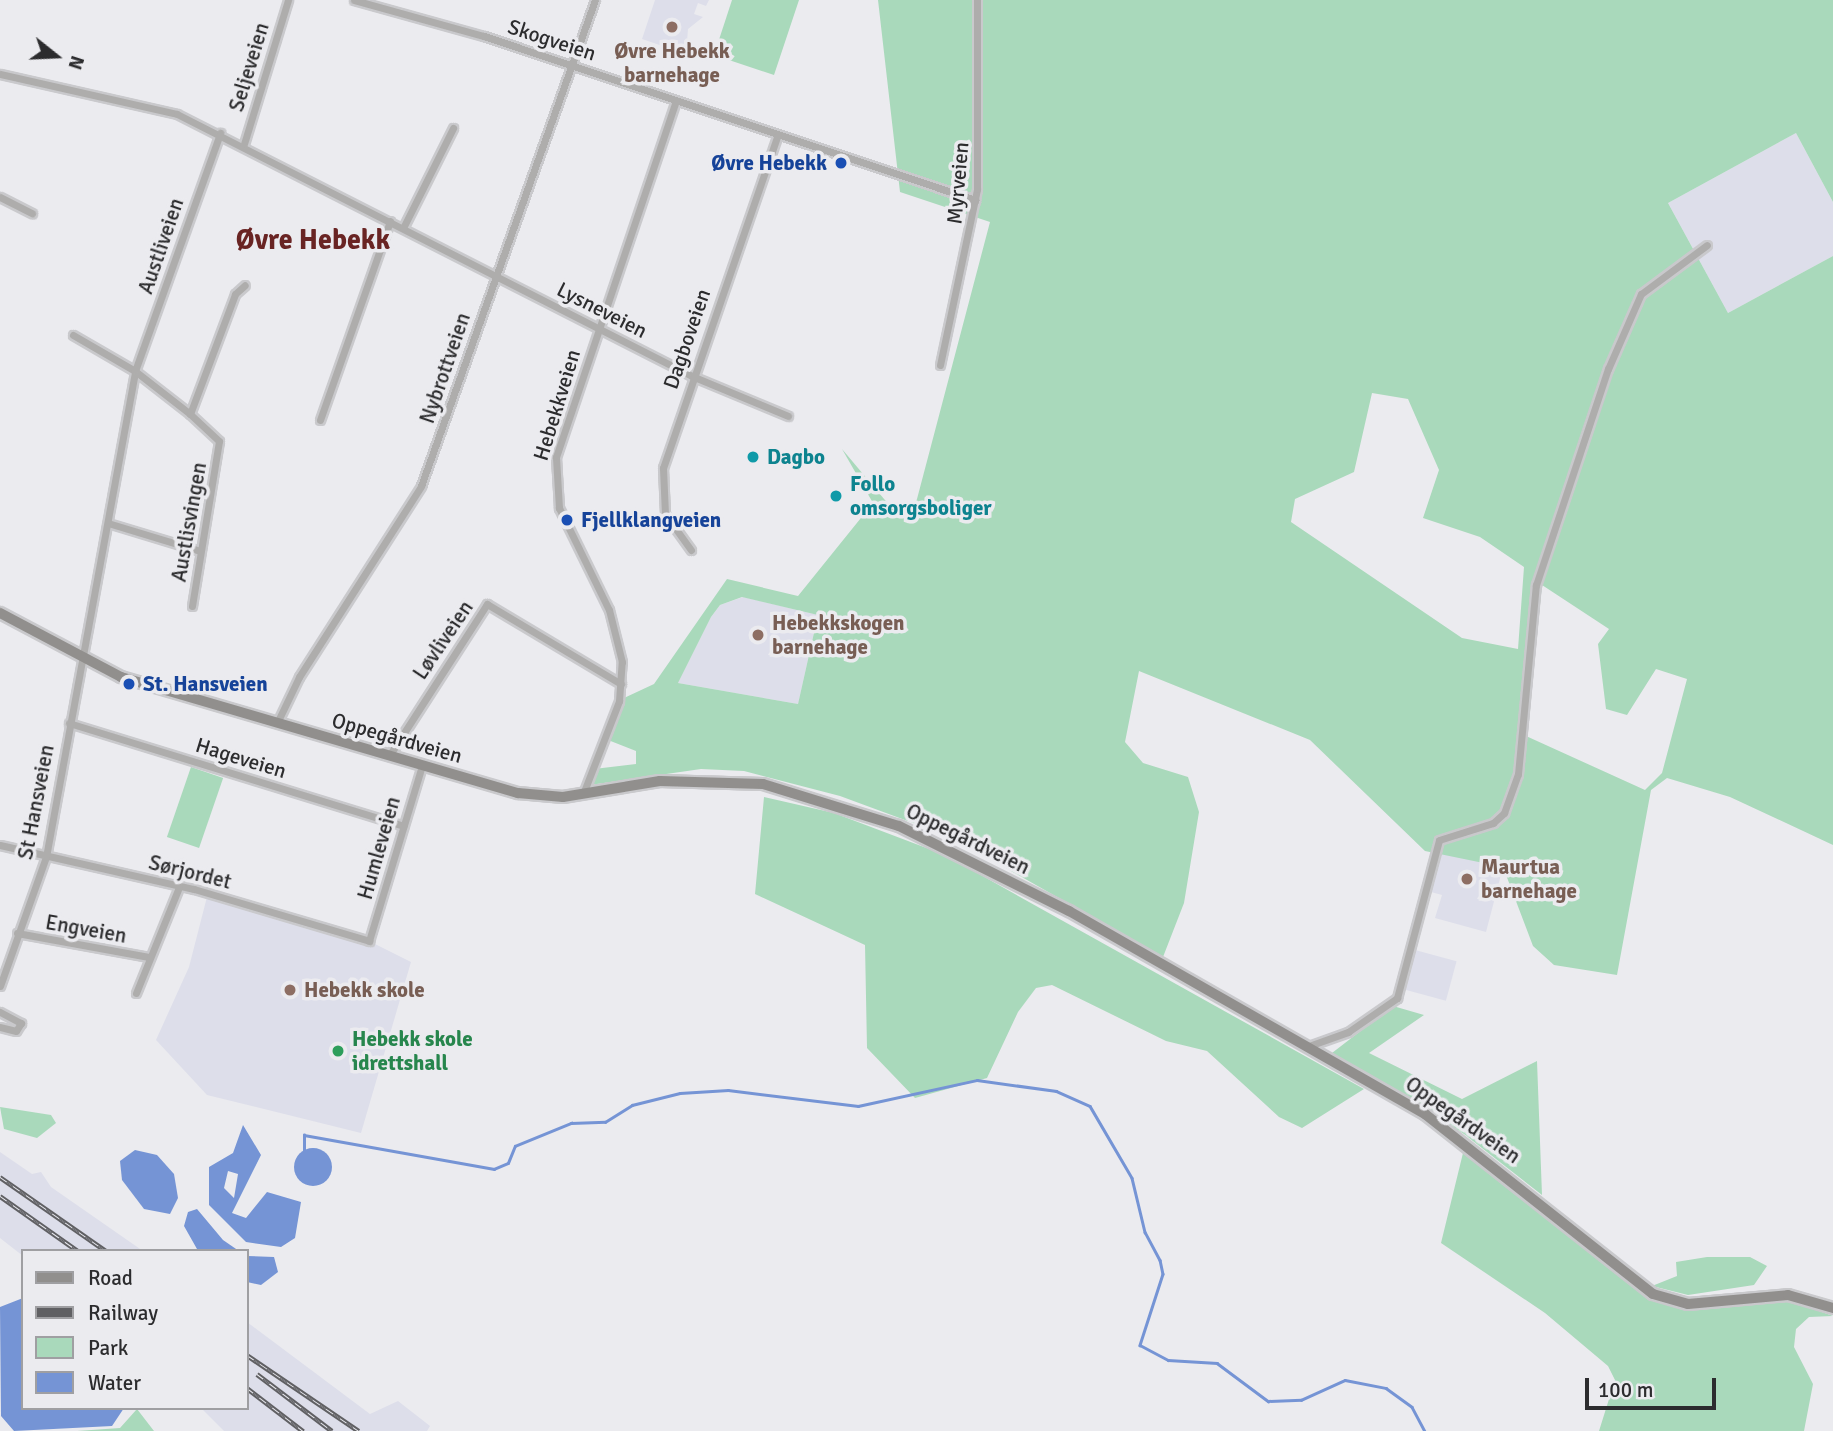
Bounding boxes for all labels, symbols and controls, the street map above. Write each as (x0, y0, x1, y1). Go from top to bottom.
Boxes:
street label: Skogveien (505, 14, 599, 66)
street label: Seljeveien (224, 19, 274, 115)
marker: Øvre Hebekk barnehage (664, 19, 680, 35)
north arrow (21, 21, 91, 91)
place label: Øvre Hebekk barnehage (614, 38, 730, 88)
text: N (63, 52, 89, 72)
street label: Myrveien (942, 141, 974, 225)
place label: Øvre Hebekk (711, 150, 827, 176)
marker: Øvre Hebekk (833, 155, 849, 171)
street label: Austliveien (133, 195, 189, 297)
district label: Øvre Hebekk (236, 223, 390, 257)
street label: Lysneveien (553, 276, 651, 344)
street label: Dagboveien (658, 286, 716, 392)
street label: Nybrottveien (414, 309, 476, 427)
street label: Hebekkveien (528, 346, 586, 464)
place label: Dagbo (767, 444, 825, 470)
marker: Dagbo (745, 449, 761, 465)
street label: Austlisvingen (166, 460, 212, 584)
place label: Follo omsorgsboliger (850, 471, 992, 521)
marker: Follo omsorgsboliger (828, 488, 844, 504)
place label: Fjellklangveien (581, 507, 721, 533)
marker: Fjellklangveien (559, 512, 575, 528)
street label: Løvliveien (407, 596, 479, 684)
place label: Hebekkskogen barnehage (772, 610, 905, 660)
marker: Hebekkskogen barnehage (750, 627, 766, 643)
place label: St. Hansveien (143, 671, 268, 697)
marker: St. Hansveien (121, 676, 137, 692)
street label: Oppegårdveien (329, 707, 465, 769)
street label: Hageveien (193, 732, 289, 784)
street label: St Hansveien (13, 742, 59, 862)
street label: Humleveien (352, 794, 406, 902)
street label: Oppegårdveien (902, 798, 1034, 880)
street label: Sørjordet (146, 850, 234, 894)
place label: Maurtua barnehage (1481, 854, 1577, 904)
marker: Maurtua barnehage (1459, 871, 1475, 887)
street label: Engveien (44, 909, 128, 949)
place label: Hebekk skole (304, 977, 425, 1003)
marker: Hebekk skole (282, 982, 298, 998)
place label: Hebekk skole idrettshall (352, 1026, 473, 1076)
marker: Hebekk skole idrettshall (330, 1043, 346, 1059)
street label: Oppegårdveien (1401, 1071, 1525, 1169)
legend (21, 1249, 248, 1410)
text: Road (88, 1265, 133, 1291)
text: Railway (88, 1300, 158, 1326)
text: Park (88, 1335, 128, 1361)
scale bar (1588, 1364, 1719, 1408)
text: Water (88, 1370, 141, 1396)
text: 100 m (1598, 1377, 1653, 1403)

